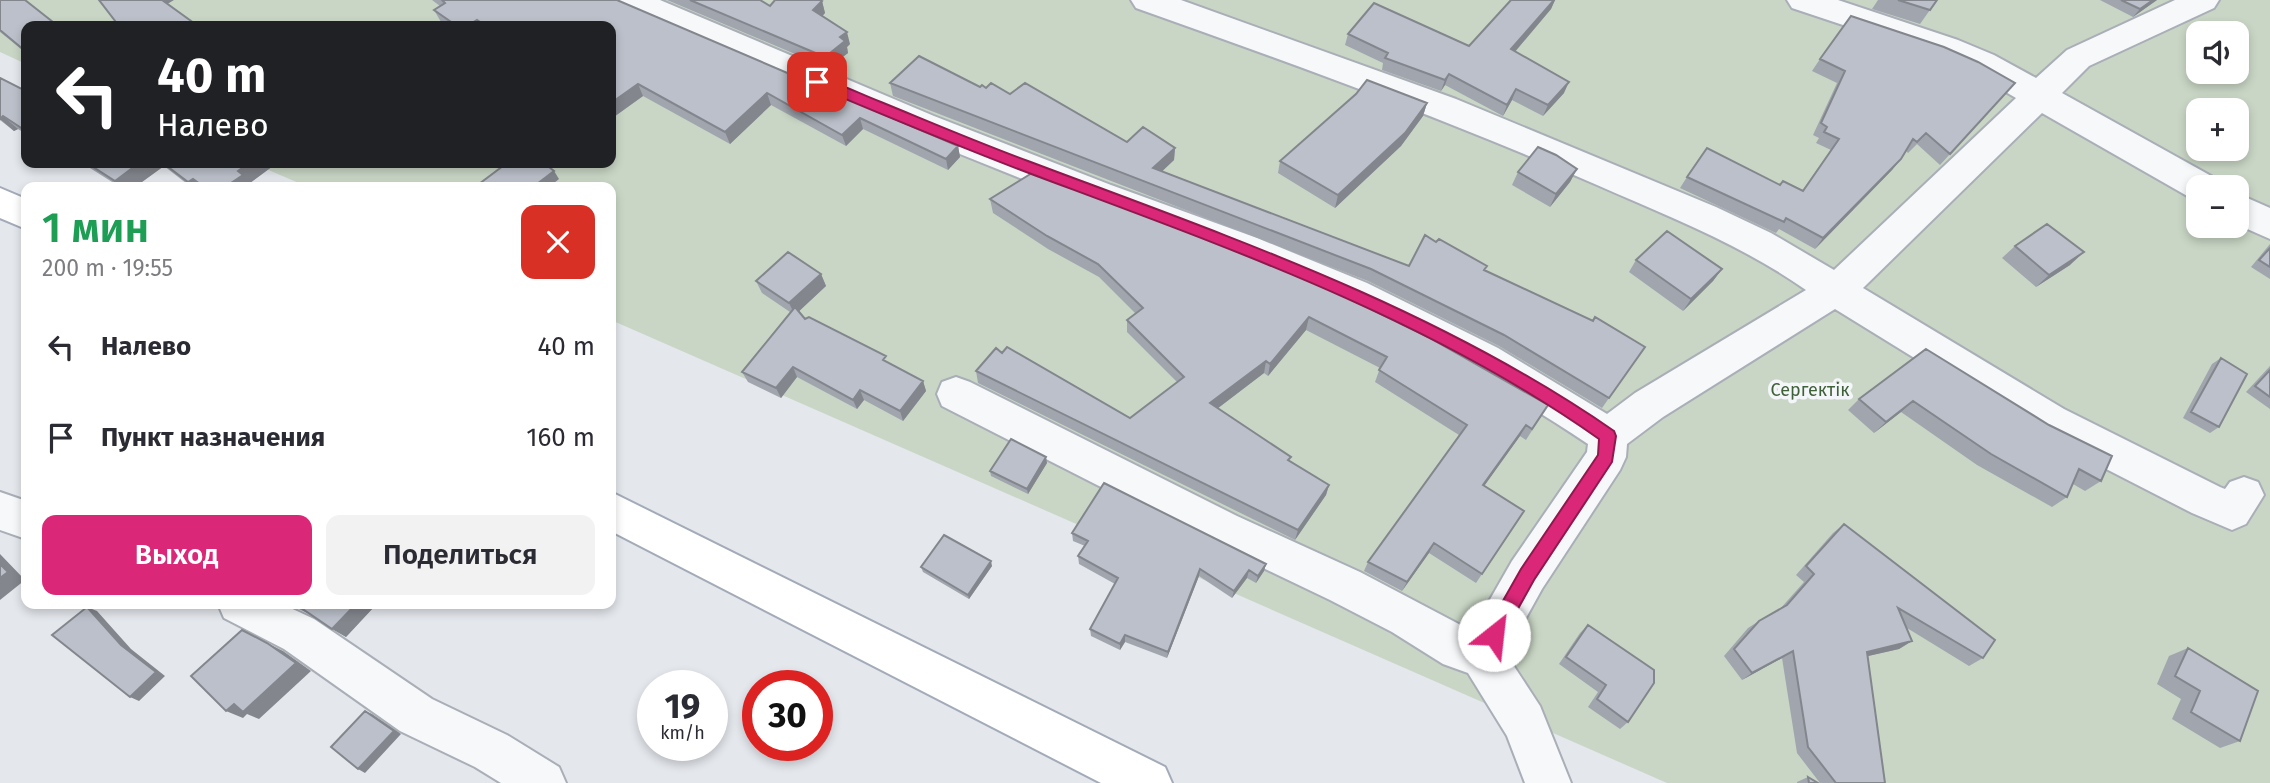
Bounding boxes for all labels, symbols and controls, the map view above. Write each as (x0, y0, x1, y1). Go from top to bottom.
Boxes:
map controls (2186, 21, 2249, 238)
button: sound (2186, 21, 2249, 84)
text: 40 m (157, 46, 266, 105)
icon: left (42, 49, 133, 140)
pin (787, 52, 847, 112)
icon: arrive (798, 63, 836, 101)
button: + (2186, 98, 2249, 161)
text: Налево (157, 106, 269, 144)
button: − (2186, 175, 2249, 238)
text: 1 мин (42, 203, 149, 253)
button: close (521, 205, 595, 279)
text: 200 m · 19:55 (42, 254, 173, 282)
icon: left (42, 328, 80, 366)
text: Налево (101, 331, 191, 362)
text: 40 m (537, 331, 595, 362)
park label: Сергектік (1770, 379, 1850, 401)
icon: arrive (42, 419, 80, 457)
text: Пункт назначения (101, 422, 325, 453)
text: 160 m (526, 422, 595, 453)
button: Выход (42, 515, 312, 595)
button: Поделиться (326, 515, 595, 595)
position arrow (1457, 598, 1531, 672)
speed limit sign: 30 (742, 670, 833, 761)
text: 19 (665, 685, 700, 727)
text: km/h (660, 722, 705, 744)

